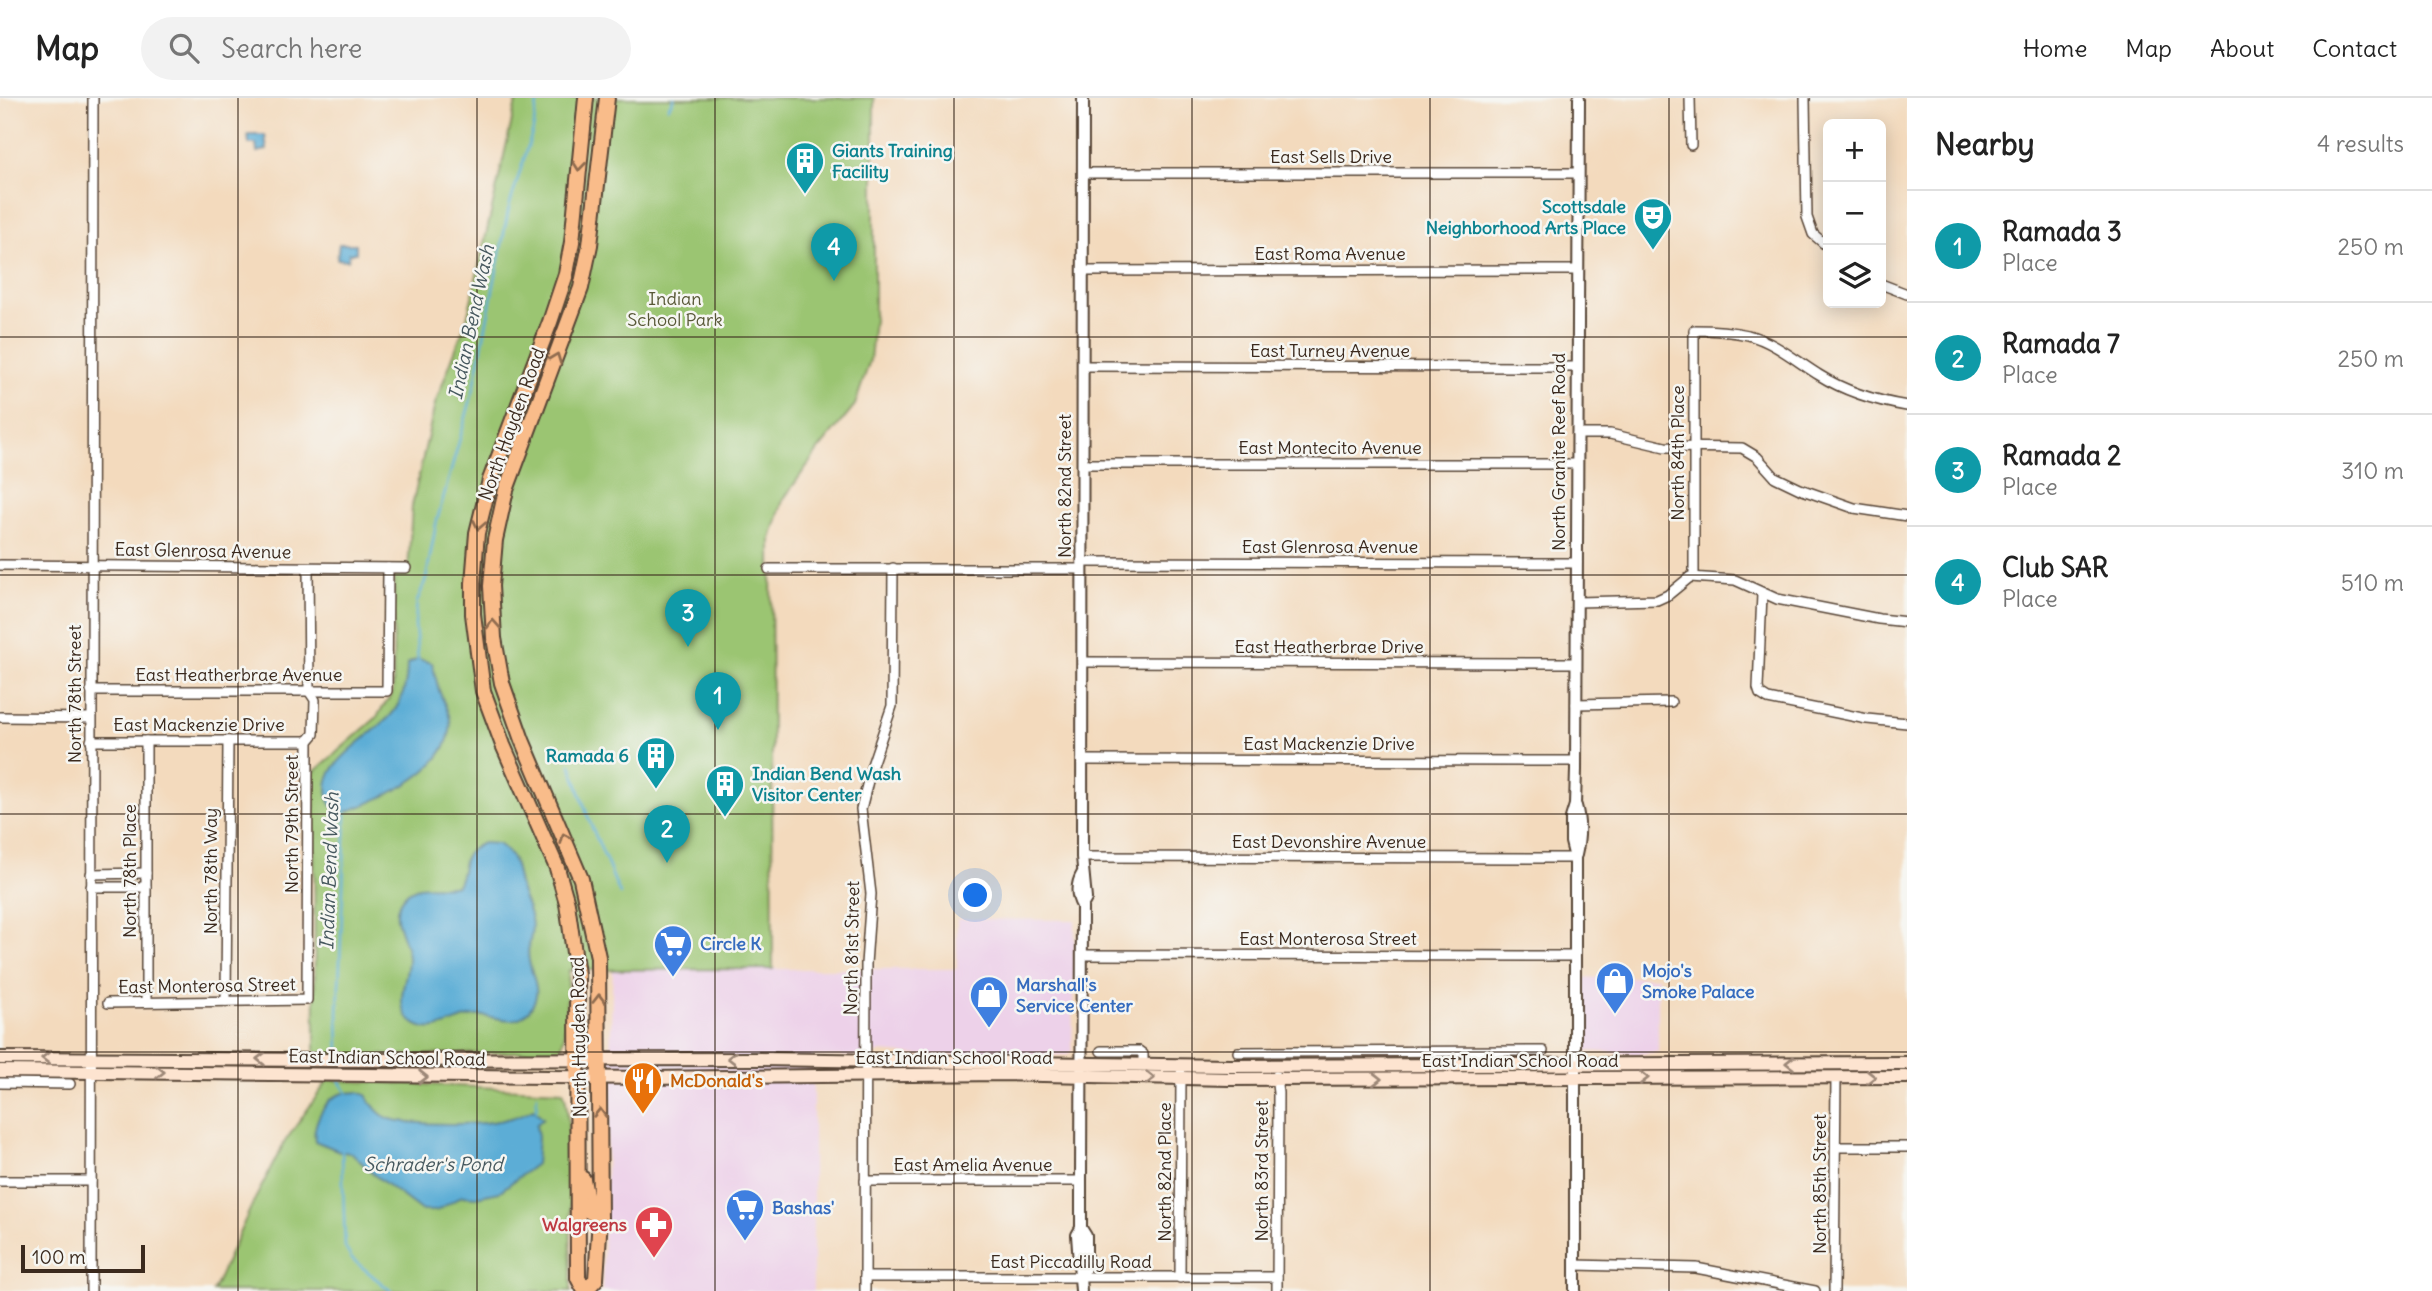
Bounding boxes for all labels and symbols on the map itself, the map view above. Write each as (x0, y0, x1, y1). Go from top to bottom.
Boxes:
place label: Giants Training Facility (832, 139, 953, 183)
building icon: Giants Training Facility (784, 140, 826, 195)
street label: East Sells Drive (1270, 145, 1392, 168)
one-way arrow (571, 160, 586, 172)
place label: Scottsdale Neighborhood Arts Place (1426, 195, 1626, 239)
theatre icon: Scottsdale Neighborhood Arts Place (1632, 196, 1674, 251)
pin: 4 (811, 223, 857, 281)
water label: Indian Bend Wash (443, 241, 499, 401)
street label: East Roma Avenue (1254, 242, 1406, 265)
park label: Indian School Park (627, 287, 723, 331)
street label: East Turney Avenue (1250, 339, 1410, 362)
street label: North Hayden Road (473, 344, 550, 503)
one-way arrow (548, 352, 562, 364)
street label: North Granite Reef Road (1547, 353, 1570, 551)
street label: North 84th Place (1666, 385, 1689, 521)
street label: North 82nd Street (1053, 414, 1076, 558)
street label: East Montecito Avenue (1238, 436, 1422, 459)
one-way arrow (473, 519, 488, 531)
street label: East Glenrosa Avenue (1242, 535, 1418, 558)
street label: East Glenrosa Avenue (114, 537, 292, 564)
pin: 3 (665, 589, 711, 647)
one-way arrow (486, 618, 501, 629)
street label: North 78th Street (63, 625, 86, 763)
street label: East Heatherbrae Drive (1234, 635, 1424, 658)
street label: East Heatherbrae Avenue (136, 663, 343, 686)
pin: 1 (695, 672, 741, 730)
street label: East Mackenzie Drive (113, 713, 285, 736)
street label: East Mackenzie Drive (1243, 732, 1415, 755)
building icon: Ramada 6 (635, 735, 677, 790)
place label: Ramada 6 (546, 744, 629, 767)
street label: North 79th Street (280, 755, 303, 893)
place label: Indian Bend Wash Visitor Center (752, 762, 902, 806)
building icon: Indian Bend Wash Visitor Center (704, 763, 746, 818)
water label: Indian Bend Wash (314, 791, 344, 950)
street label: North 78th Place (118, 804, 141, 938)
pin: 2 (644, 805, 690, 863)
street label: North 78th Way (199, 808, 222, 934)
street label: East Devonshire Avenue (1232, 830, 1426, 853)
one-way arrow (559, 833, 573, 845)
your location (958, 878, 992, 912)
street label: North 81st Street (839, 881, 864, 1015)
supermarket icon: Circle K (652, 923, 694, 978)
street label: East Monterosa Street (1239, 927, 1417, 950)
place label: Circle K (700, 932, 762, 955)
street label: North Hayden Road (566, 956, 591, 1118)
place label: Mojo's Smoke Palace (1642, 959, 1755, 1003)
shop icon: Mojo's Smoke Palace (1594, 960, 1636, 1015)
street label: East Monterosa Street (118, 972, 296, 999)
place label: Marshall's Service Center (1016, 973, 1134, 1017)
shop icon: Marshall's Service Center (968, 974, 1010, 1029)
one-way arrow (591, 993, 607, 1004)
street label: East Indian School Road (288, 1044, 486, 1071)
street label: East Indian School Road (855, 1046, 1053, 1069)
street label: East Indian School Road (1421, 1049, 1619, 1072)
one-way arrow (40, 1050, 50, 1066)
one-way arrow (726, 1050, 737, 1066)
one-way arrow (255, 1051, 265, 1067)
one-way arrow (1784, 1055, 1795, 1071)
restaurant icon: McDonald's (622, 1060, 664, 1115)
one-way arrow (155, 1064, 165, 1080)
one-way arrow (418, 1069, 429, 1085)
place label: McDonald's (670, 1069, 763, 1092)
one-way arrow (1866, 1069, 1877, 1085)
one-way arrow (1145, 1070, 1155, 1086)
one-way arrow (1639, 1070, 1649, 1086)
one-way arrow (1372, 1071, 1383, 1087)
street label: North 83rd Street (1250, 1100, 1273, 1242)
street label: North 82nd Place (1153, 1102, 1176, 1242)
one-way arrow (592, 1107, 608, 1117)
street label: North 85th Street (1808, 1114, 1831, 1254)
water label: Schrader's Pond (363, 1152, 505, 1176)
street label: East Amelia Avenue (893, 1153, 1053, 1176)
supermarket icon: Bashas' (724, 1187, 766, 1242)
place label: Bashas' (772, 1196, 835, 1219)
pharmacy icon: Walgreens (633, 1204, 675, 1259)
place label: Walgreens (542, 1213, 627, 1236)
scale bar (21, 1242, 145, 1274)
street label: East Piccadilly Road (990, 1250, 1152, 1273)

